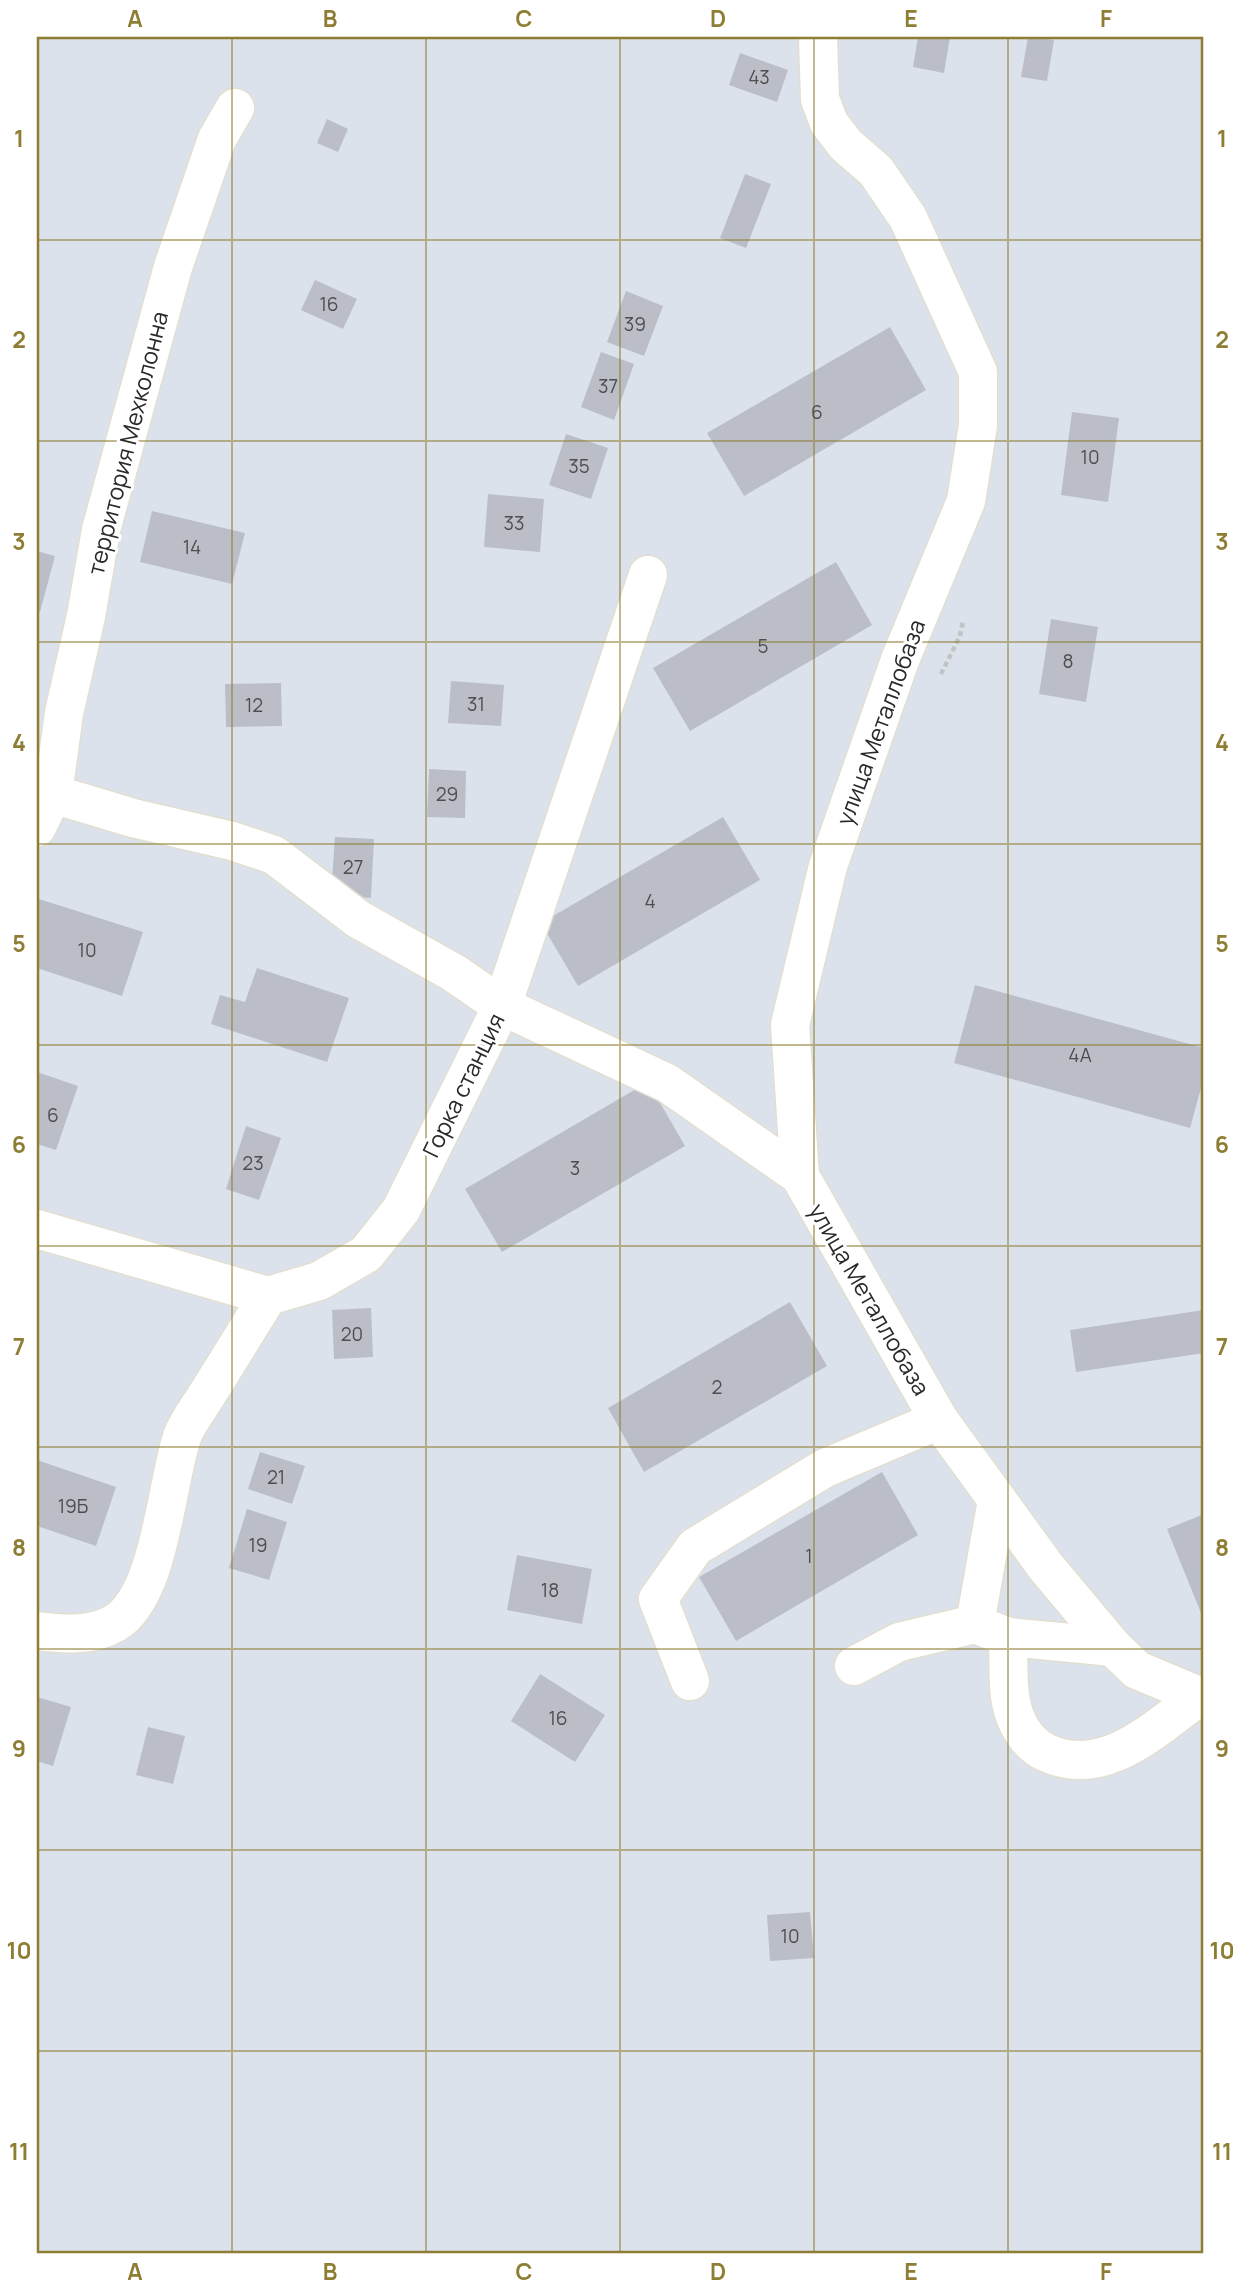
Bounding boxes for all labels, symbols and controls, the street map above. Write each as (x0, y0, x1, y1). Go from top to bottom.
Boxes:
text: A (127, 2, 143, 34)
text: B (323, 2, 337, 34)
text: C (516, 2, 533, 34)
text: D (710, 2, 726, 34)
text: E (904, 2, 918, 34)
text: F (1100, 2, 1112, 34)
house number: 43 (748, 64, 770, 90)
text: 1 (14, 122, 24, 154)
text: 1 (1217, 122, 1227, 154)
house number: 16 (319, 291, 339, 317)
street label: территория Мехколонна (79, 308, 175, 578)
house number: 39 (624, 311, 646, 337)
text: 2 (12, 323, 26, 355)
text: 2 (1215, 323, 1229, 355)
house number: 37 (598, 373, 618, 399)
house number: 6 (811, 399, 823, 425)
house number: 10 (1080, 444, 1100, 470)
house number: 35 (568, 453, 590, 479)
house number: 33 (503, 510, 525, 536)
text: 3 (12, 525, 26, 557)
text: 3 (1215, 525, 1229, 557)
house number: 14 (183, 534, 201, 560)
street label: улица Металлобаза (828, 615, 932, 829)
house number: 5 (758, 633, 769, 659)
house number: 8 (1062, 648, 1074, 674)
house number: 31 (467, 691, 485, 717)
house number: 12 (245, 692, 263, 718)
text: 4 (12, 726, 26, 758)
text: 4 (1215, 726, 1229, 758)
house number: 29 (436, 781, 458, 807)
house number: 27 (343, 854, 363, 880)
house number: 4 (644, 888, 656, 914)
text: 5 (12, 927, 26, 959)
text: 5 (1215, 927, 1229, 959)
house number: 10 (77, 937, 97, 963)
street label: Горка станция (414, 1008, 512, 1162)
house number: 4А (1068, 1042, 1092, 1068)
house number: 6 (47, 1102, 59, 1128)
text: 6 (12, 1128, 26, 1160)
text: 6 (1215, 1128, 1229, 1160)
house number: 23 (242, 1150, 264, 1176)
house number: 3 (570, 1155, 580, 1181)
street label: улица Металлобаза (802, 1197, 938, 1401)
house number: 20 (341, 1321, 363, 1347)
text: 7 (13, 1330, 25, 1362)
text: 7 (1216, 1330, 1228, 1362)
house number: 2 (712, 1374, 722, 1400)
house number: 21 (267, 1464, 285, 1490)
house number: 19Б (58, 1493, 88, 1519)
text: 8 (12, 1531, 26, 1563)
text: 8 (1215, 1531, 1229, 1563)
house number: 19 (248, 1532, 268, 1558)
house number: 1 (805, 1543, 813, 1569)
house number: 18 (541, 1577, 559, 1603)
house number: 16 (548, 1705, 568, 1731)
text: 9 (12, 1732, 26, 1764)
text: 9 (1215, 1732, 1229, 1764)
house number: 10 (780, 1923, 800, 1949)
text: 10 (6, 1934, 32, 1966)
text: 10 (1209, 1934, 1235, 1966)
text: 11 (9, 2135, 29, 2167)
text: 11 (1212, 2135, 1232, 2167)
text: A (127, 2255, 143, 2287)
text: B (323, 2255, 337, 2287)
text: C (516, 2255, 533, 2287)
text: D (710, 2255, 726, 2287)
text: E (904, 2255, 918, 2287)
text: F (1100, 2255, 1112, 2287)

